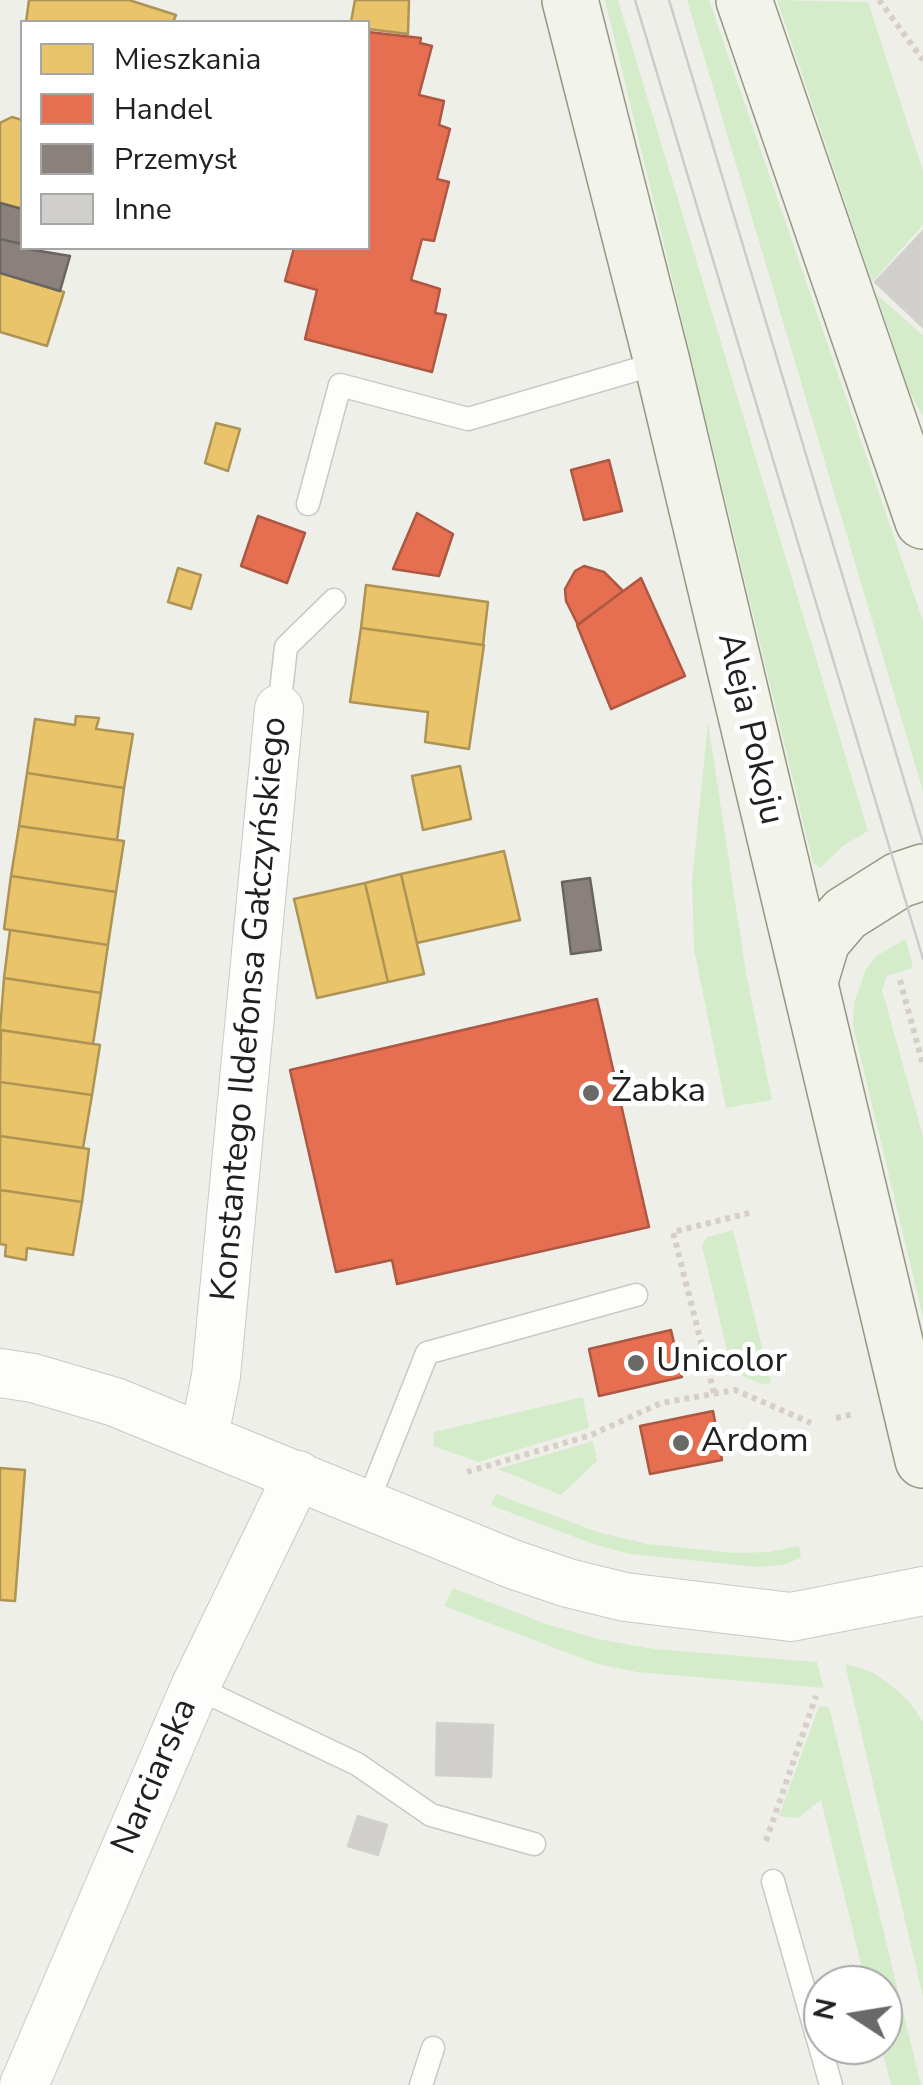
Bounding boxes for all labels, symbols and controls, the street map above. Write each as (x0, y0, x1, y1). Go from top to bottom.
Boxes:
legend (20, 20, 370, 250)
text: Mieszkania (114, 39, 261, 80)
text: Handel (114, 89, 212, 130)
text: Przemysł (114, 139, 237, 180)
text: Inne (114, 189, 172, 230)
street label: Aleja Pokoju (707, 629, 791, 829)
street label: Konstantego Ildefonsa Gałczyńskiego (205, 715, 297, 1303)
place label: Żabka (611, 1072, 706, 1114)
marker: Żabka (580, 1082, 602, 1104)
place label: Unicolor (656, 1342, 787, 1384)
marker: Unicolor (625, 1352, 647, 1374)
place label: Ardom (701, 1422, 809, 1464)
marker: Ardom (670, 1432, 692, 1454)
street label: Narciarska (104, 1693, 208, 1861)
north arrow (803, 1965, 903, 2065)
text: N (805, 1995, 846, 2023)

